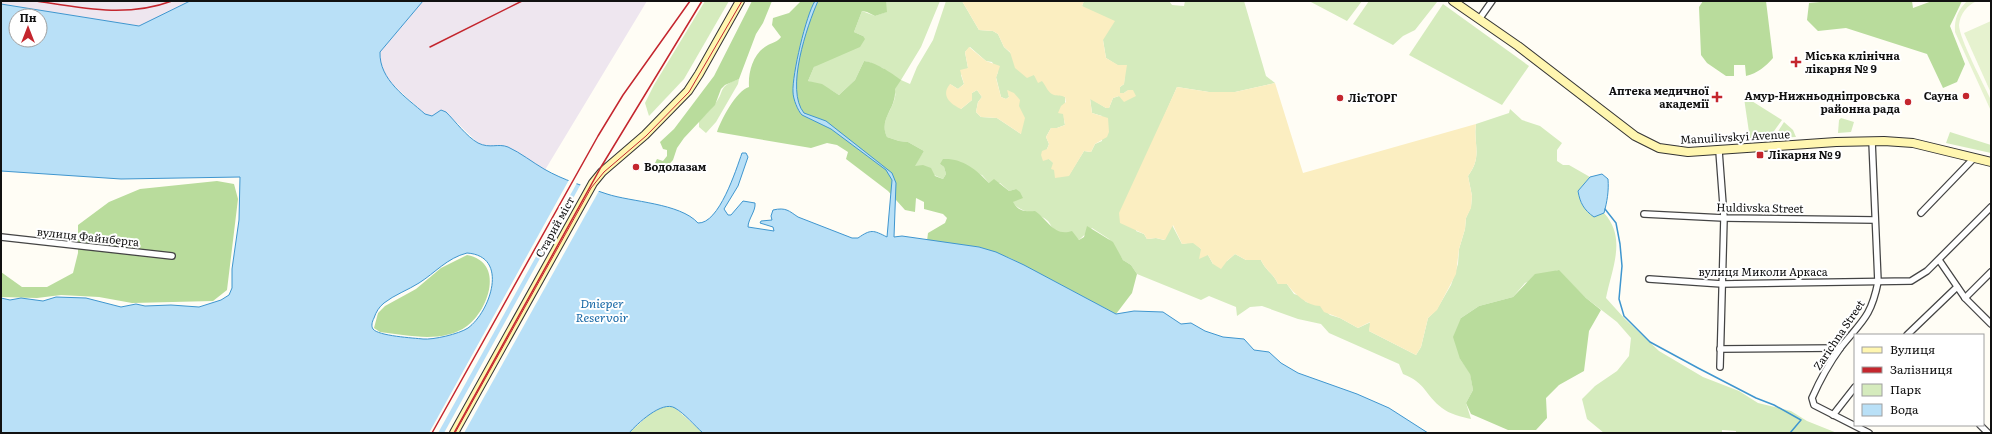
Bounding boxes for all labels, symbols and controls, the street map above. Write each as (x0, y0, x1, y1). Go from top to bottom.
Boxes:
north arrow (8, 8, 48, 48)
text: Пн (19, 9, 37, 25)
place label: Міська клінічна лікарня № 9 (1805, 47, 1900, 76)
marker: Міська клінічна лікарня № 9 (1790, 56, 1802, 68)
place label: Аптека медичної академії (1609, 82, 1709, 111)
place label: Амур-Нижньодніпровська районна рада (1744, 87, 1901, 116)
place label: Сауна (1924, 87, 1959, 103)
place label: ЛісТОРГ (1348, 89, 1397, 105)
marker: Сауна (1961, 91, 1971, 101)
marker: Аптека медичної академії (1712, 92, 1722, 102)
marker: ЛісТОРГ (1335, 93, 1345, 103)
marker: Амур-Нижньодніпровська районна рада (1903, 97, 1913, 107)
street label: Manuilivskyi Avenue (1680, 125, 1791, 147)
place label: Лікарня № 9 (1768, 146, 1841, 162)
marker: Лікарня № 9 (1755, 150, 1765, 160)
place label: Водолазам (644, 158, 707, 174)
marker: Водолазам (631, 162, 641, 172)
street label: Старий міст (531, 193, 578, 260)
street label: Huldivska Street (1716, 198, 1804, 216)
street label: вулиця Файнберга (36, 223, 140, 249)
street label: вулиця Миколи Аркаса (1698, 263, 1828, 279)
water label: Dnieper Reservoir (576, 294, 629, 326)
street label: Zarichna Street (1809, 296, 1868, 373)
legend (1854, 334, 1984, 426)
text: Вулиця (1890, 340, 1935, 358)
text: Залізниця (1890, 360, 1953, 378)
text: Парк (1890, 380, 1921, 398)
text: Вода (1890, 400, 1919, 418)

